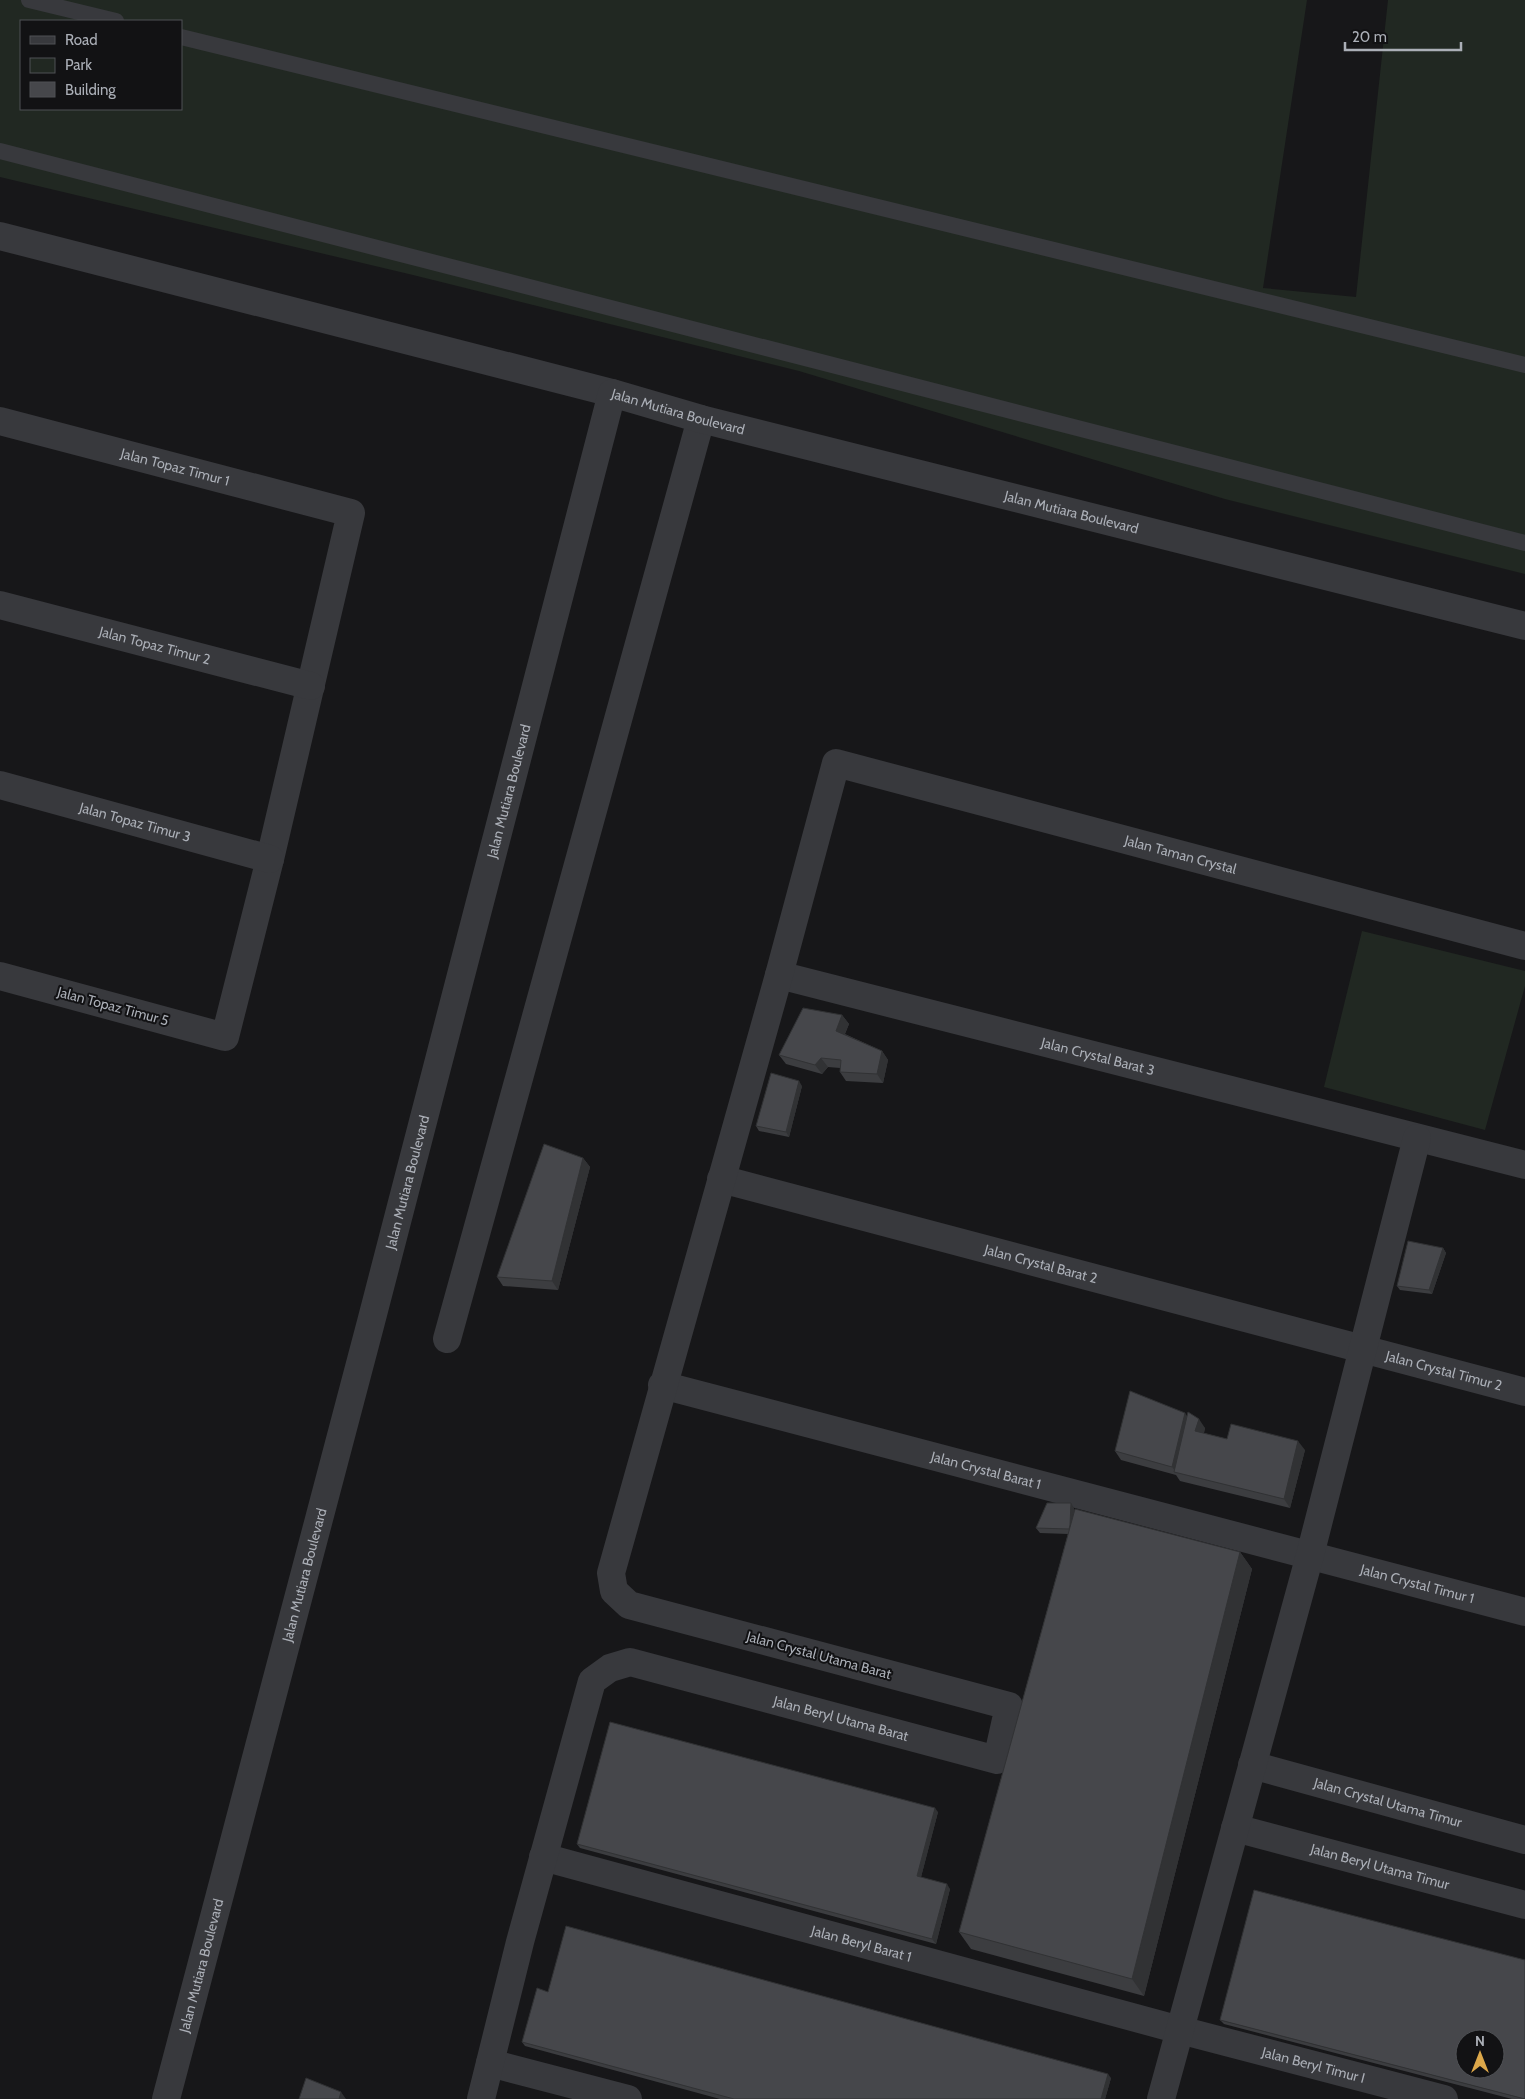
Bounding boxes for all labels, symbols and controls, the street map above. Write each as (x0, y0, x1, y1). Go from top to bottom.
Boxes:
legend (20, 20, 182, 110)
scale bar (1345, 20, 1461, 52)
text: 20 m (1352, 28, 1387, 46)
text: Road (65, 31, 98, 49)
text: Park (65, 56, 92, 74)
text: Building (65, 81, 116, 99)
street label: Jalan Mutiara Boulevard (608, 384, 747, 439)
street label: Jalan Topaz Timur 1 (118, 444, 231, 490)
street label: Jalan Mutiara Boulevard (1001, 486, 1140, 538)
street label: Jalan Topaz Timur 2 (96, 622, 212, 668)
street label: Jalan Mutiara Boulevard (482, 722, 535, 861)
street label: Jalan Topaz Timur 3 (76, 798, 193, 846)
street label: Jalan Taman Crystal (1122, 831, 1239, 878)
street label: Jalan Topaz Timur 5 (54, 982, 171, 1030)
street label: Jalan Crystal Barat 3 (1038, 1033, 1156, 1079)
street label: Jalan Mutiara Boulevard (381, 1113, 433, 1252)
street label: Jalan Crystal Barat 2 (982, 1240, 1099, 1287)
street label: Jalan Crystal Timur 2 (1383, 1346, 1504, 1395)
street label: Jalan Crystal Barat 1 (928, 1447, 1043, 1493)
street label: Jalan Mutiara Boulevard (278, 1506, 331, 1645)
street label: Jalan Crystal Timur 1 (1357, 1560, 1476, 1607)
street label: Jalan Crystal Utama Barat (744, 1627, 894, 1683)
street label: Jalan Beryl Utama Barat (771, 1691, 911, 1745)
street label: Jalan Crystal Utama Timur (1311, 1773, 1465, 1831)
street label: Jalan Beryl Utama Timur (1308, 1839, 1452, 1894)
street label: Jalan Mutiara Boulevard (175, 1897, 227, 2035)
street label: Jalan Beryl Barat 1 (808, 1921, 914, 1966)
north arrow (1455, 2029, 1505, 2079)
text: N (1475, 2032, 1485, 2050)
street label: Jalan Beryl Timur I (1259, 2043, 1367, 2087)

